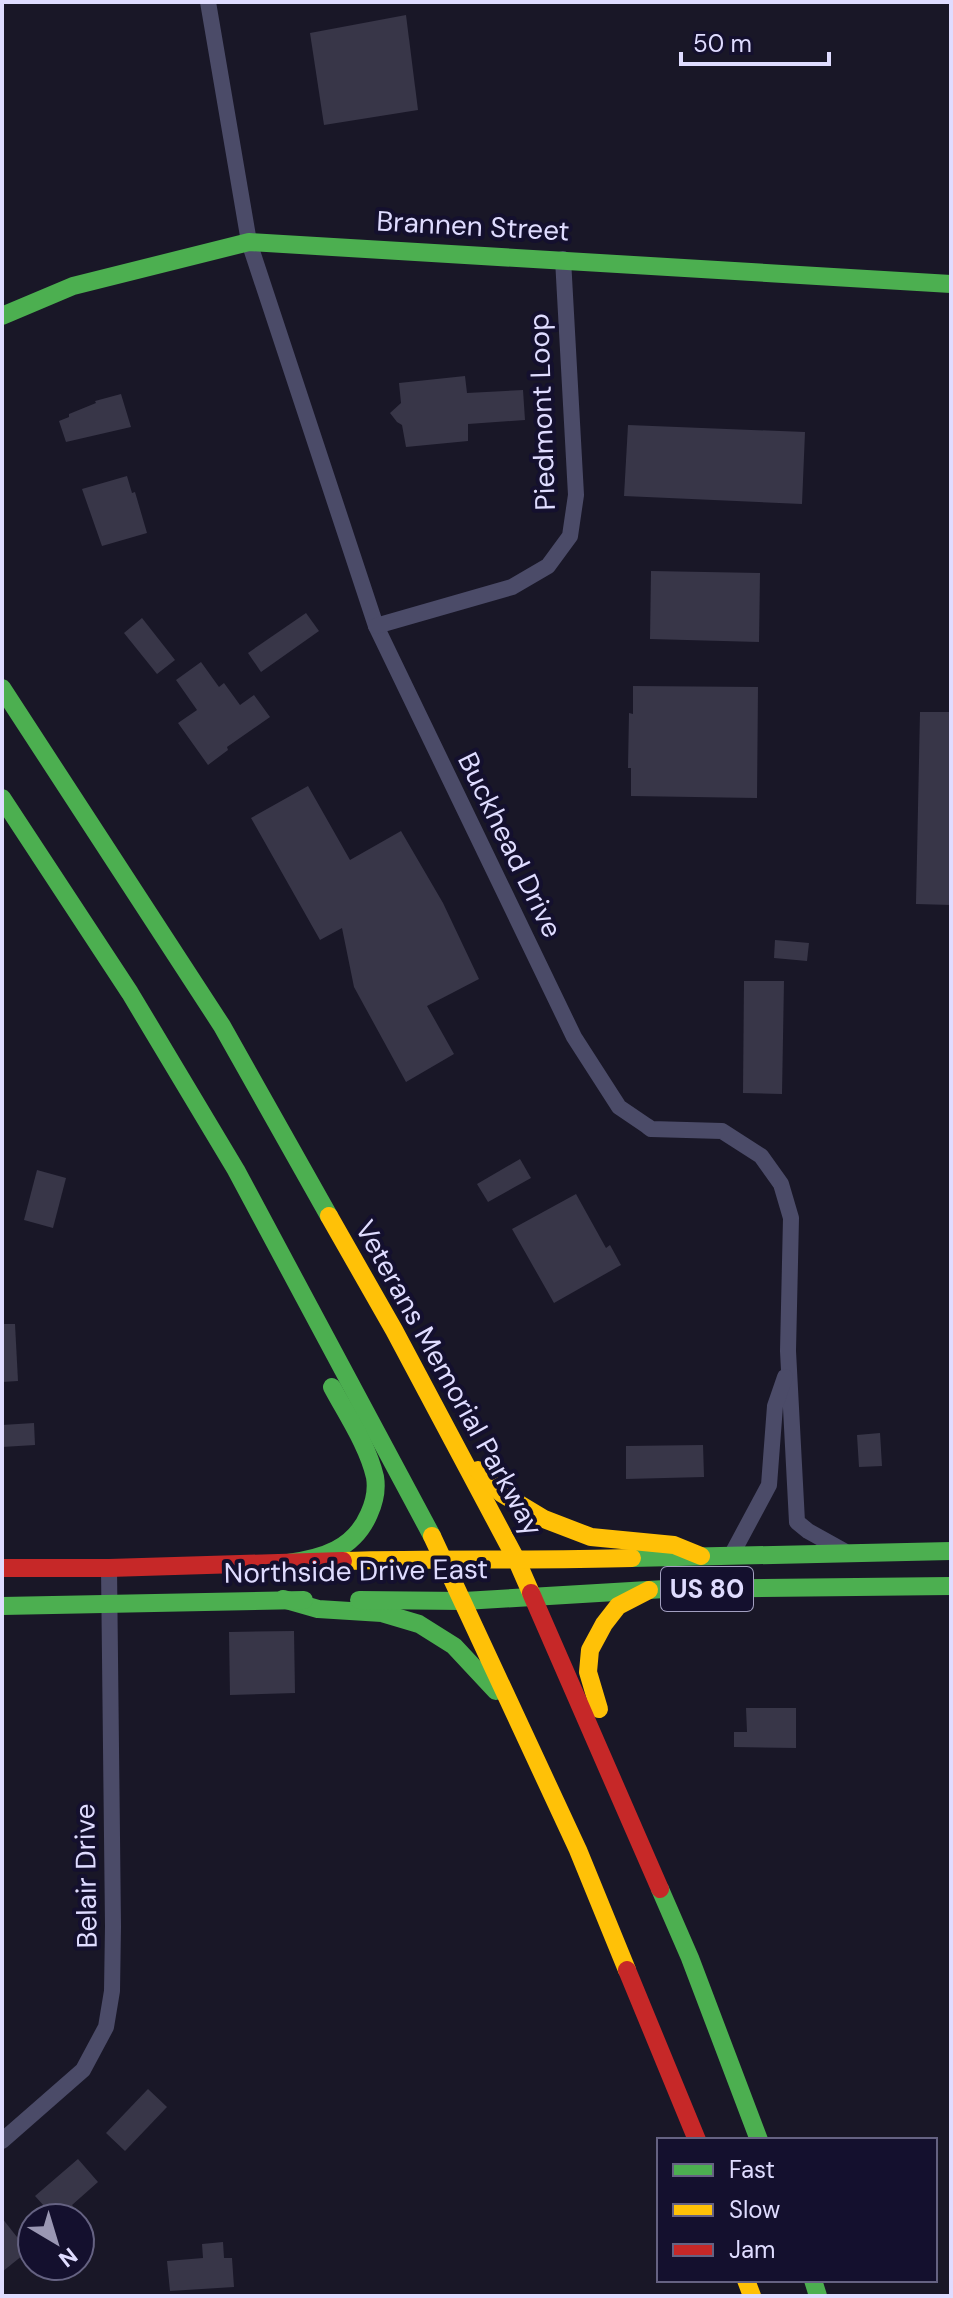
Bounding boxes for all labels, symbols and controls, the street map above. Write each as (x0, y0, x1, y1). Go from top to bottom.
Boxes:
scale bar (681, 16, 829, 66)
text: 50 m (693, 28, 752, 59)
street label: Brannen Street (375, 202, 571, 250)
street label: Piedmont Loop (520, 313, 564, 511)
street label: Buckhead Drive (449, 746, 571, 944)
street label: Veterans Memorial Parkway (347, 1214, 551, 1542)
street label: Northside Drive East (224, 1550, 488, 1592)
road number: US 80 (661, 1567, 753, 1611)
street label: Belair Drive (66, 1803, 106, 1949)
legend (657, 2138, 937, 2282)
text: Fast (729, 2154, 775, 2185)
text: Slow (729, 2194, 780, 2225)
north arrow (16, 2202, 96, 2282)
text: Jam (729, 2234, 775, 2265)
text: N (53, 2241, 83, 2274)

